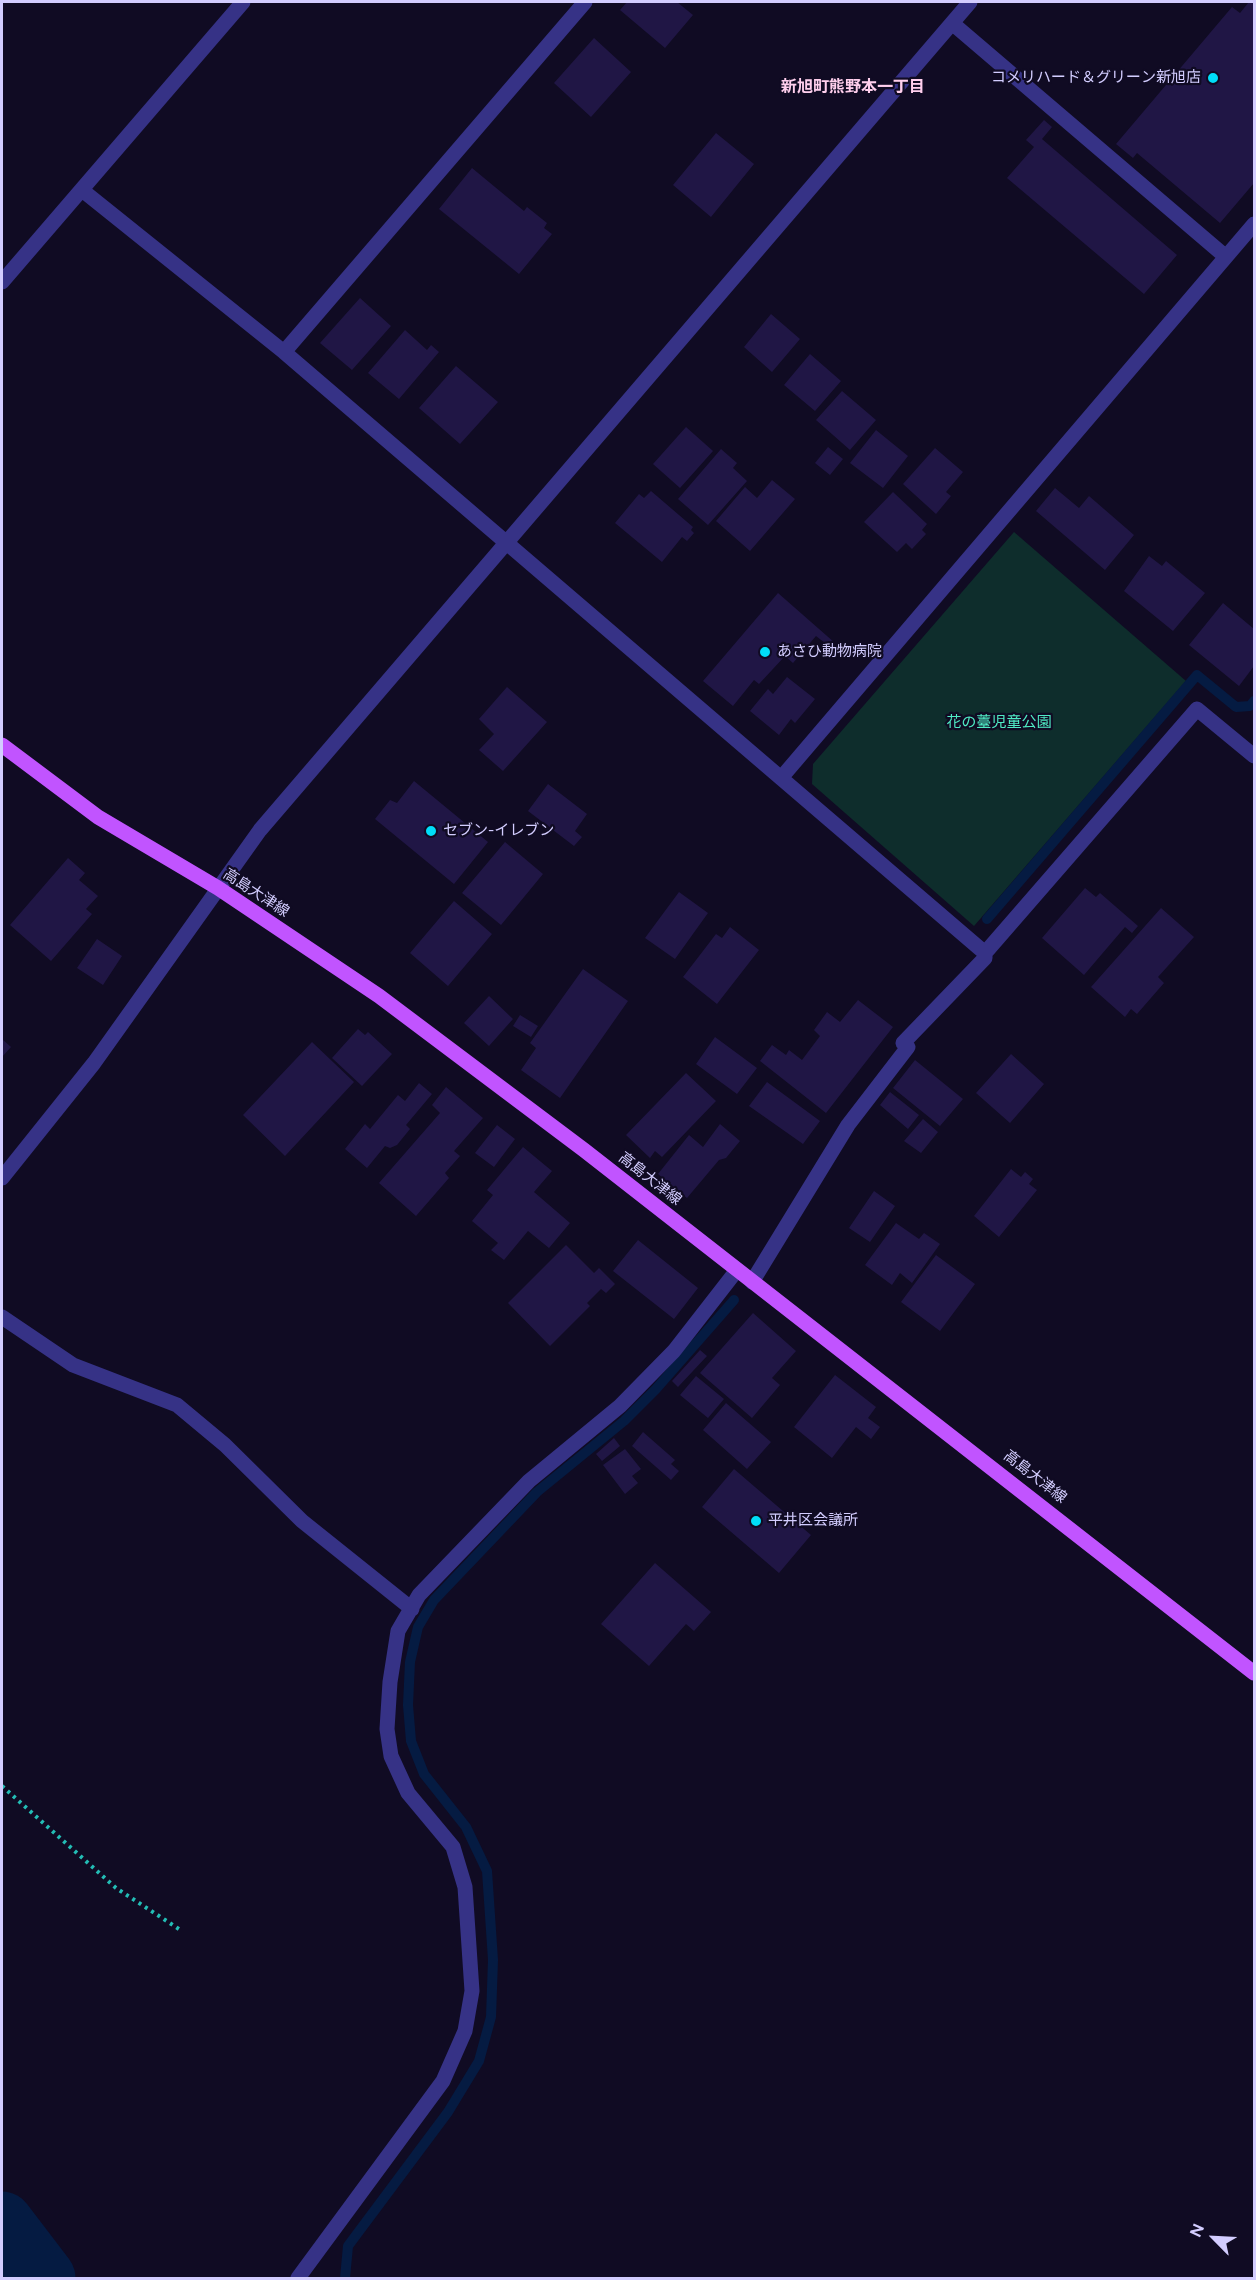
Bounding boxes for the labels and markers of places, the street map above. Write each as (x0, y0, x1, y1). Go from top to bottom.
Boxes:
place label: コメリハード＆グリーン新旭店 (991, 69, 1201, 87)
marker: コメリハード＆グリーン新旭店 (1206, 71, 1220, 85)
place label: あさひ動物病院 (777, 643, 882, 661)
marker: あさひ動物病院 (758, 645, 772, 659)
place label: セブン-イレブン (443, 822, 554, 840)
marker: セブン-イレブン (424, 824, 438, 838)
place label: 平井区会議所 (768, 1512, 858, 1530)
marker: 平井区会議所 (749, 1514, 763, 1528)

